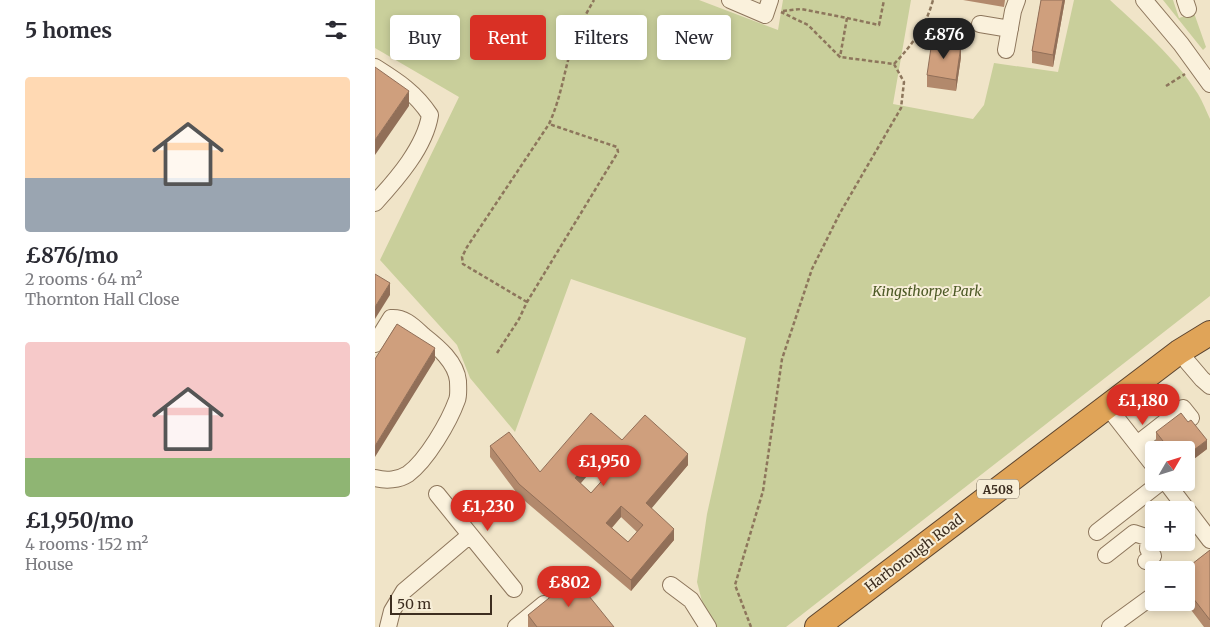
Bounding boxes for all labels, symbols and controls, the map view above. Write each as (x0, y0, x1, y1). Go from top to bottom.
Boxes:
chip: Buy (390, 15, 460, 60)
chip: Rent (470, 15, 546, 60)
chip: Filters (556, 15, 647, 60)
chip: New (657, 15, 731, 60)
icon: filters (322, 16, 350, 44)
text: 5 homes (25, 17, 112, 44)
pin: £876 (914, 18, 974, 60)
text: £876 (924, 24, 964, 44)
icon: home (143, 109, 233, 199)
text: £876/mo (25, 242, 118, 269)
text: 2 rooms · 64 m² (25, 269, 143, 289)
park label: Kingsthorpe Park (871, 282, 982, 300)
text: Thornton Hall Close (25, 289, 179, 309)
icon: home (143, 374, 233, 464)
pin: £1,180 (1102, 384, 1184, 426)
text: £1,180 (1118, 390, 1168, 410)
north arrow (1145, 441, 1195, 491)
map controls (1145, 441, 1195, 611)
pin: £1,950 (563, 444, 645, 487)
text: £1,950 (578, 451, 630, 471)
road number: A508 (977, 479, 1019, 498)
pin: £1,230 (447, 490, 529, 532)
text: £1,230 (462, 496, 514, 516)
button: + (1145, 501, 1195, 551)
text: £1,950/mo (25, 507, 133, 534)
street label: Harborough Road (861, 510, 967, 596)
text: 4 rooms · 152 m² (25, 534, 148, 554)
text: House (25, 554, 73, 574)
button: − (1145, 561, 1195, 611)
pin: £802 (539, 566, 599, 608)
text: £802 (548, 572, 590, 592)
scale bar (390, 592, 493, 615)
text: 50 m (397, 595, 431, 613)

